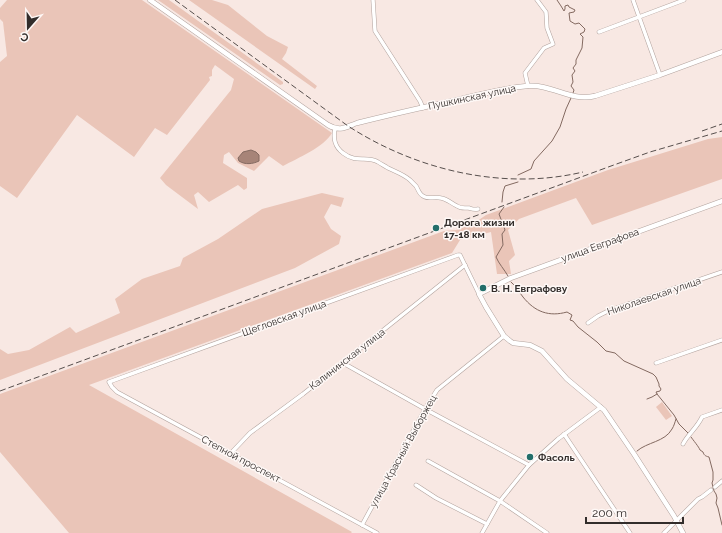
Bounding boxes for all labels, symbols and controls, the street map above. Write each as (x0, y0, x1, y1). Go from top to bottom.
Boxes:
north arrow (8, 8, 48, 48)
text: С (19, 29, 31, 44)
street label: Пушкинская улица (427, 82, 517, 112)
place label: Дорога жизни 17-18 км (444, 217, 515, 240)
marker: Дорога жизни 17-18 км (431, 223, 441, 233)
street label: улица Евграфова (560, 226, 640, 264)
street label: Николаевская улица (606, 275, 702, 317)
marker: В. Н. Евграфову (478, 283, 488, 293)
place label: В. Н. Евграфову (491, 283, 568, 294)
street label: Щегловская улица (240, 298, 328, 338)
street label: Калининская улица (307, 326, 387, 392)
street label: улица Красный Выборжец (368, 393, 439, 509)
street label: Степной проспект (199, 433, 283, 485)
marker: Фасоль (525, 452, 535, 462)
place label: Фасоль (538, 452, 576, 463)
scale bar (586, 499, 683, 525)
text: 200 m (592, 506, 627, 520)

